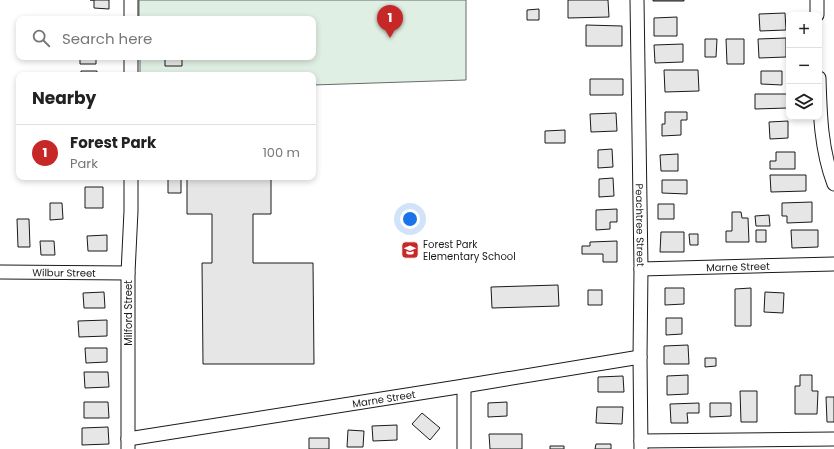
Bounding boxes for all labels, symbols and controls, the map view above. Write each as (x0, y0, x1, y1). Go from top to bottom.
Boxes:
pin: 1 (377, 5, 403, 38)
map controls (786, 12, 822, 120)
button: + (786, 12, 822, 48)
search box (16, 16, 316, 60)
icon: search (30, 27, 52, 49)
text: Search here (62, 28, 152, 49)
button: − (786, 48, 822, 84)
button: layers (786, 84, 822, 120)
text: Nearby (32, 86, 96, 110)
text: Forest Park (70, 132, 156, 153)
text: 1 (43, 143, 47, 162)
text: 100 m (263, 143, 300, 162)
text: Park (70, 154, 98, 173)
street label: Peachtree Street (632, 183, 648, 267)
your location (400, 209, 420, 229)
place label: Forest Park Elementary School (423, 237, 516, 264)
school or university icon: Forest Park Elementary School (400, 240, 420, 260)
street label: Marne Street (706, 259, 770, 275)
street label: Wilbur Street (32, 265, 96, 281)
street label: Milford Street (121, 280, 136, 346)
street label: Marne Street (351, 387, 417, 412)

